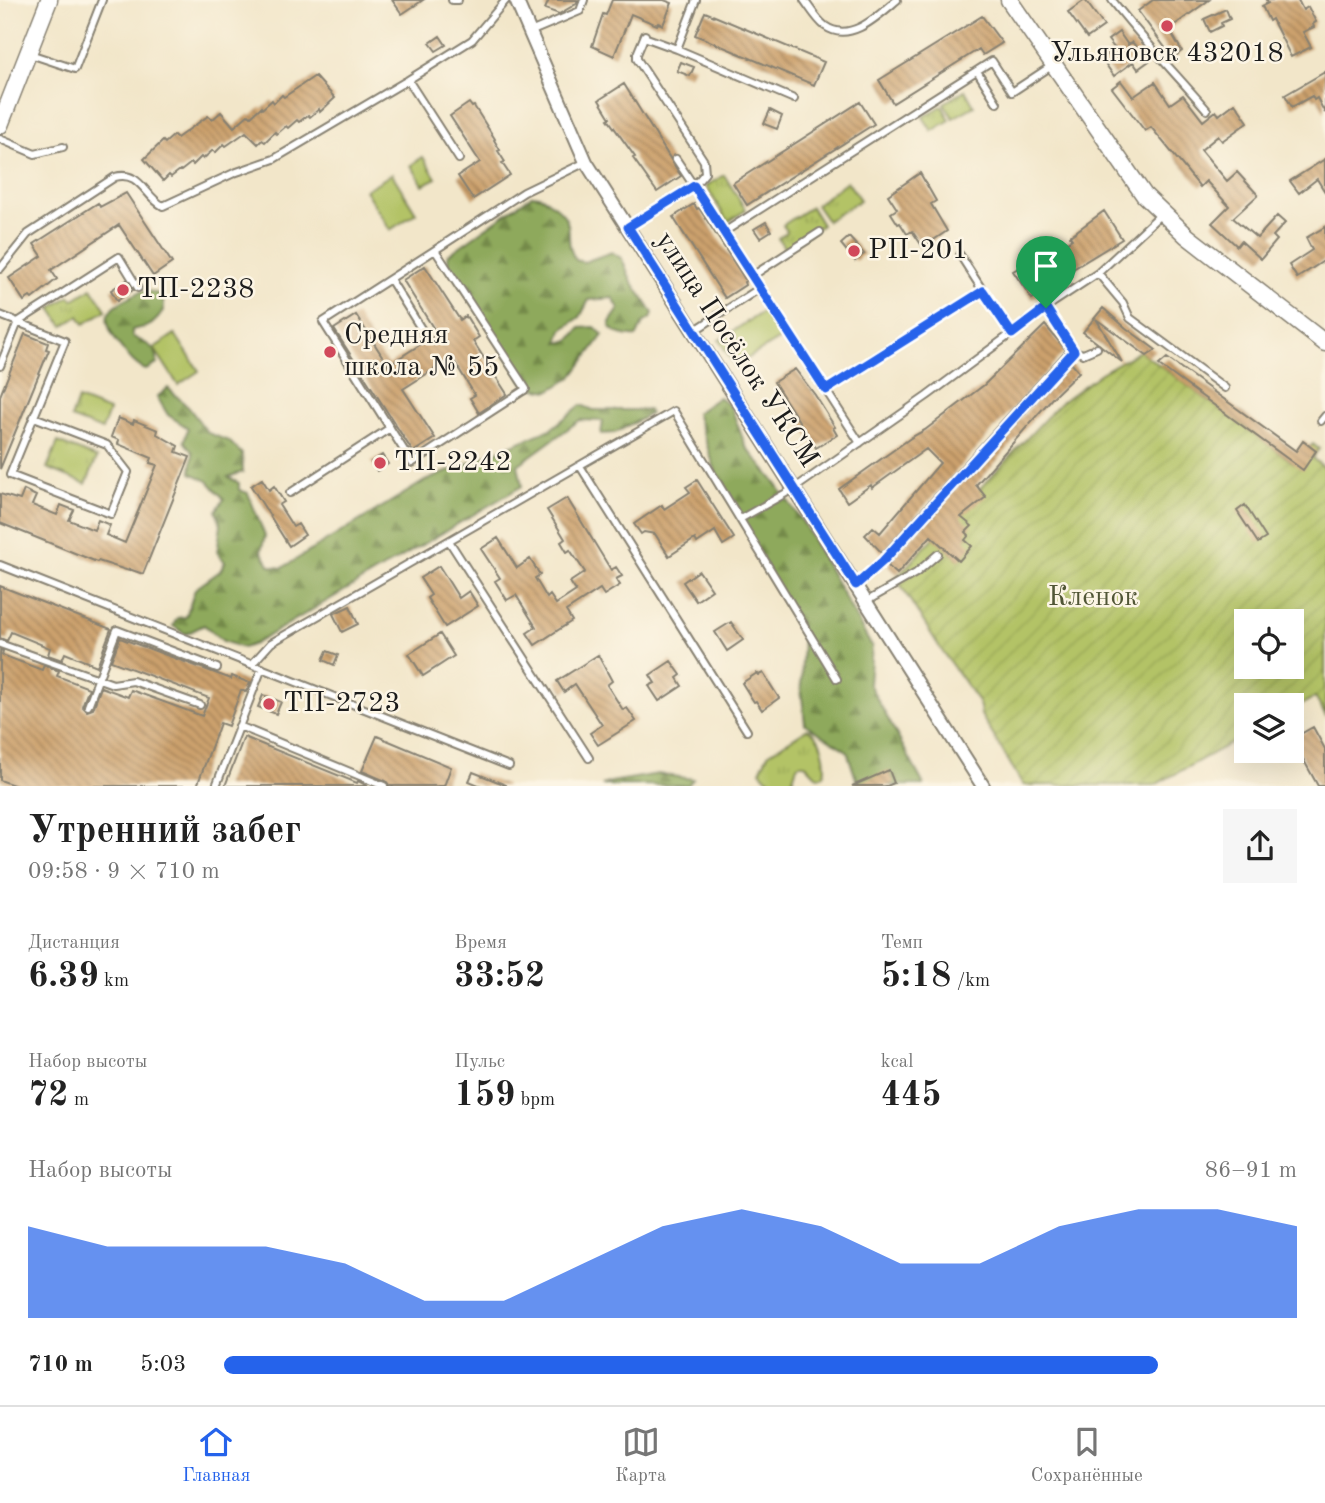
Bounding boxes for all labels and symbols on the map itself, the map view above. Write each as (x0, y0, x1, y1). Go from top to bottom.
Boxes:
marker: Ульяновск 432018 (1159, 18, 1175, 34)
place label: Ульяновск 432018 (1050, 40, 1284, 68)
street label: улица Посёлок УКСМ (649, 227, 823, 473)
pin (1016, 236, 1076, 308)
place label: РП-201 (868, 237, 968, 265)
marker: РП-201 (846, 243, 862, 259)
place label: ТП-2238 (137, 276, 254, 304)
marker: ТП-2238 (115, 282, 131, 298)
place label: Средняя школа № 55 (344, 322, 499, 382)
marker: Средняя школа № 55 (322, 344, 338, 360)
place label: ТП-2242 (394, 449, 511, 477)
marker: ТП-2242 (372, 455, 388, 471)
park label: Кленок (1048, 584, 1138, 612)
place label: ТП-2723 (283, 690, 400, 718)
marker: ТП-2723 (261, 696, 277, 712)

